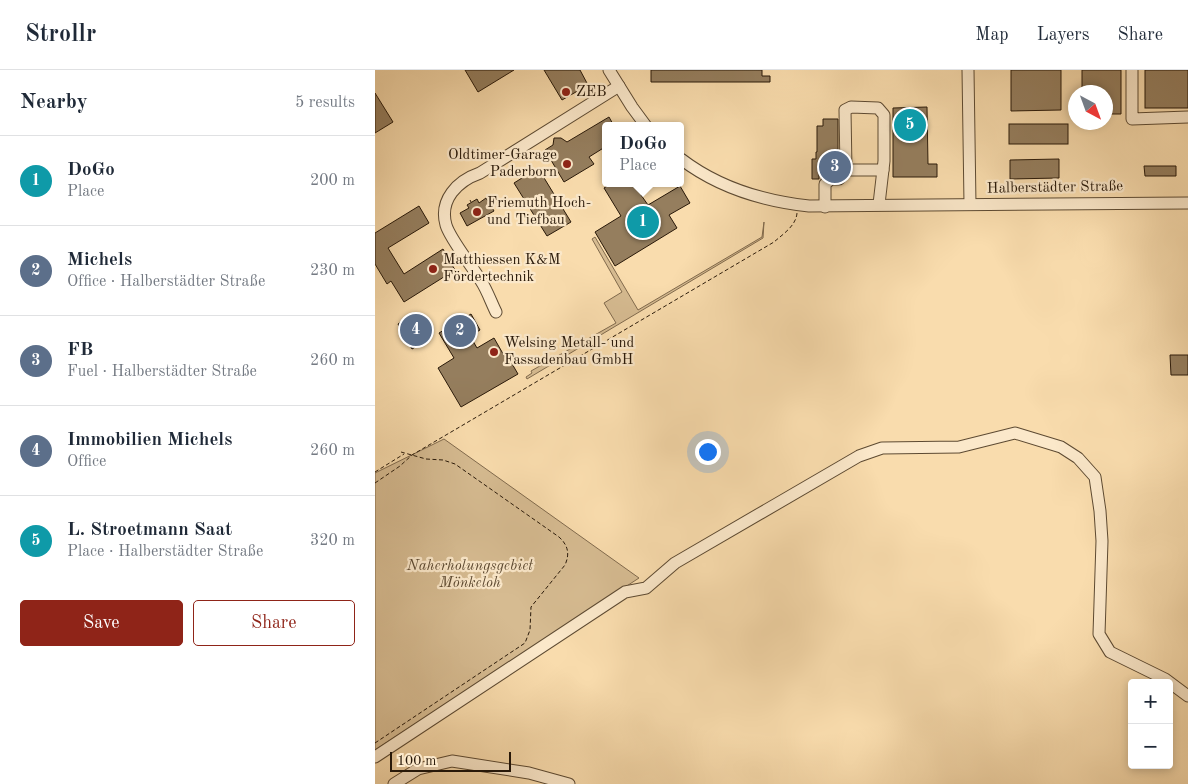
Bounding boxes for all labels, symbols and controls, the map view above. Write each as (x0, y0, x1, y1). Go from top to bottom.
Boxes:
text: Strollr (25, 23, 96, 47)
text: Map (975, 26, 1009, 44)
text: Layers (1037, 26, 1089, 44)
text: Share (1117, 26, 1163, 44)
place label: ZEB (576, 85, 606, 100)
north arrow (1068, 85, 1113, 130)
marker: ZEB (560, 86, 572, 98)
text: Nearby (20, 92, 88, 113)
text: 5 results (295, 95, 355, 111)
pin: 5 (894, 106, 926, 144)
popup (602, 122, 684, 187)
text: DoGo (619, 135, 667, 154)
place label: Oldtimer-Garage Paderborn (448, 148, 557, 180)
pin: 3 (819, 148, 851, 186)
marker: Oldtimer-Garage Paderborn (561, 158, 573, 170)
text: Place (619, 158, 657, 174)
text: DoGo (67, 161, 115, 180)
text: 1 (31, 173, 41, 189)
text: 200 m (310, 173, 355, 189)
street label: Halberstädter Straße (987, 179, 1123, 197)
text: Place (67, 184, 104, 200)
place label: Friemuth Hoch- und Tiefbau (487, 196, 591, 228)
pin: 1 (627, 203, 659, 241)
marker: Friemuth Hoch- und Tiefbau (471, 206, 483, 218)
text: Michels (67, 251, 132, 270)
place label: Matthiessen K&M Fördertechnik (443, 253, 561, 285)
text: 2 (31, 263, 41, 279)
text: 230 m (310, 263, 355, 279)
marker: Matthiessen K&M Fördertechnik (427, 263, 439, 275)
text: Office · Halberstädter Straße (67, 274, 265, 290)
pin: 4 (400, 311, 432, 349)
pin: 2 (444, 312, 476, 350)
place label: Welsing Metall- und Fassadenbau GmbH (504, 336, 635, 368)
text: FB (67, 341, 93, 360)
marker: Welsing Metall- und Fassadenbau GmbH (488, 346, 500, 358)
text: 3 (31, 353, 41, 369)
text: 260 m (310, 353, 355, 369)
text: Fuel · Halberstädter Straße (67, 364, 257, 380)
text: Immobilien Michels (67, 431, 232, 450)
your location (695, 439, 721, 465)
text: 4 (31, 443, 41, 459)
text: 260 m (310, 443, 355, 459)
text: Office (67, 454, 106, 470)
text: L. Stroetmann Saat (67, 521, 232, 540)
text: 5 (31, 533, 41, 549)
text: 320 m (310, 533, 355, 549)
text: Place · Halberstädter Straße (67, 544, 263, 560)
park label: Naherholungsgebiet Mönkeloh (406, 559, 533, 591)
button: Save (20, 600, 183, 646)
button: Share (193, 600, 355, 646)
map controls (1128, 679, 1173, 769)
button: + (1128, 679, 1173, 724)
button: − (1128, 724, 1173, 769)
scale bar (390, 749, 511, 772)
text: 100 m (397, 754, 436, 768)

